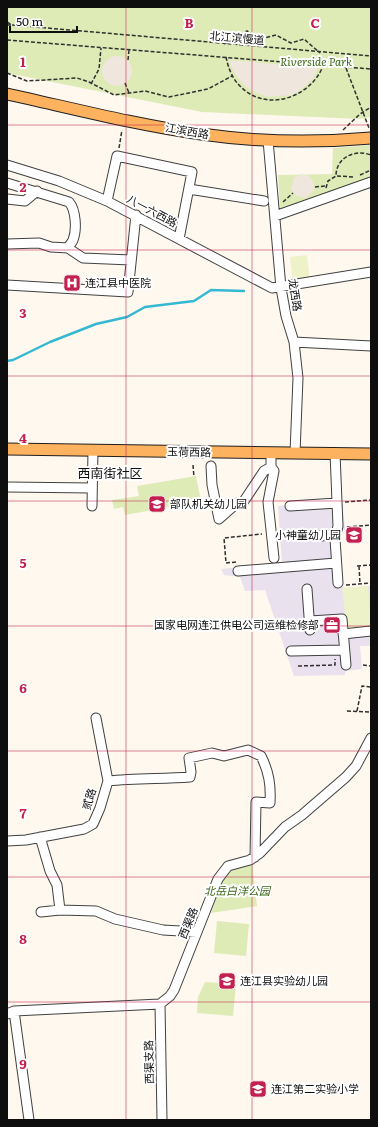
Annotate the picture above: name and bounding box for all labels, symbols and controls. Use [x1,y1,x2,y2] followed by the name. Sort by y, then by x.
[10,8,77,34] scale bar
[16,12,43,30] text: 50 m
[185,13,194,32] text: B
[310,13,320,32] text: C
[209,27,265,47] street label: 北江滨慢道
[20,52,26,71] text: 1
[280,53,352,69] park label: Riverside Park
[164,118,210,142] street label: 江滨西路
[20,177,27,196] text: 2
[124,190,181,230] street label: 八一六西路
[62,273,82,293] hospital icon: 连江县中医院
[85,274,151,290] place label: 连江县中医院
[286,277,306,312] street label: 龙西路
[19,303,27,322] text: 3
[19,428,27,447] text: 4
[167,443,211,459] street label: 玉荷西路
[77,463,143,482] district label: 西南街社区
[147,494,167,514] school or university icon: 部队机关幼儿园
[170,495,247,511] place label: 部队机关幼儿园
[344,525,364,545] school or university icon: 小神童幼儿园
[275,526,341,542] place label: 小神童幼儿园
[19,553,27,572] text: 5
[322,615,342,635] office icon: 国家电网连江供电公司运维检修部
[154,616,319,632] place label: 国家电网连江供电公司运维检修部
[19,678,27,697] text: 6
[77,786,99,812] street label: 贰路
[19,803,27,822] text: 7
[204,882,272,898] park label: 北岳白洋公园
[173,904,201,941] street label: 西渠路
[19,929,27,948] text: 8
[217,971,237,991] school or university icon: 连江县实验幼儿园
[240,972,328,988] place label: 连江县实验幼儿园
[140,1040,156,1084] street label: 西渠支路
[19,1054,27,1073] text: 9
[248,1079,268,1099] school or university icon: 连江第二实验小学
[271,1080,359,1096] place label: 连江第二实验小学

